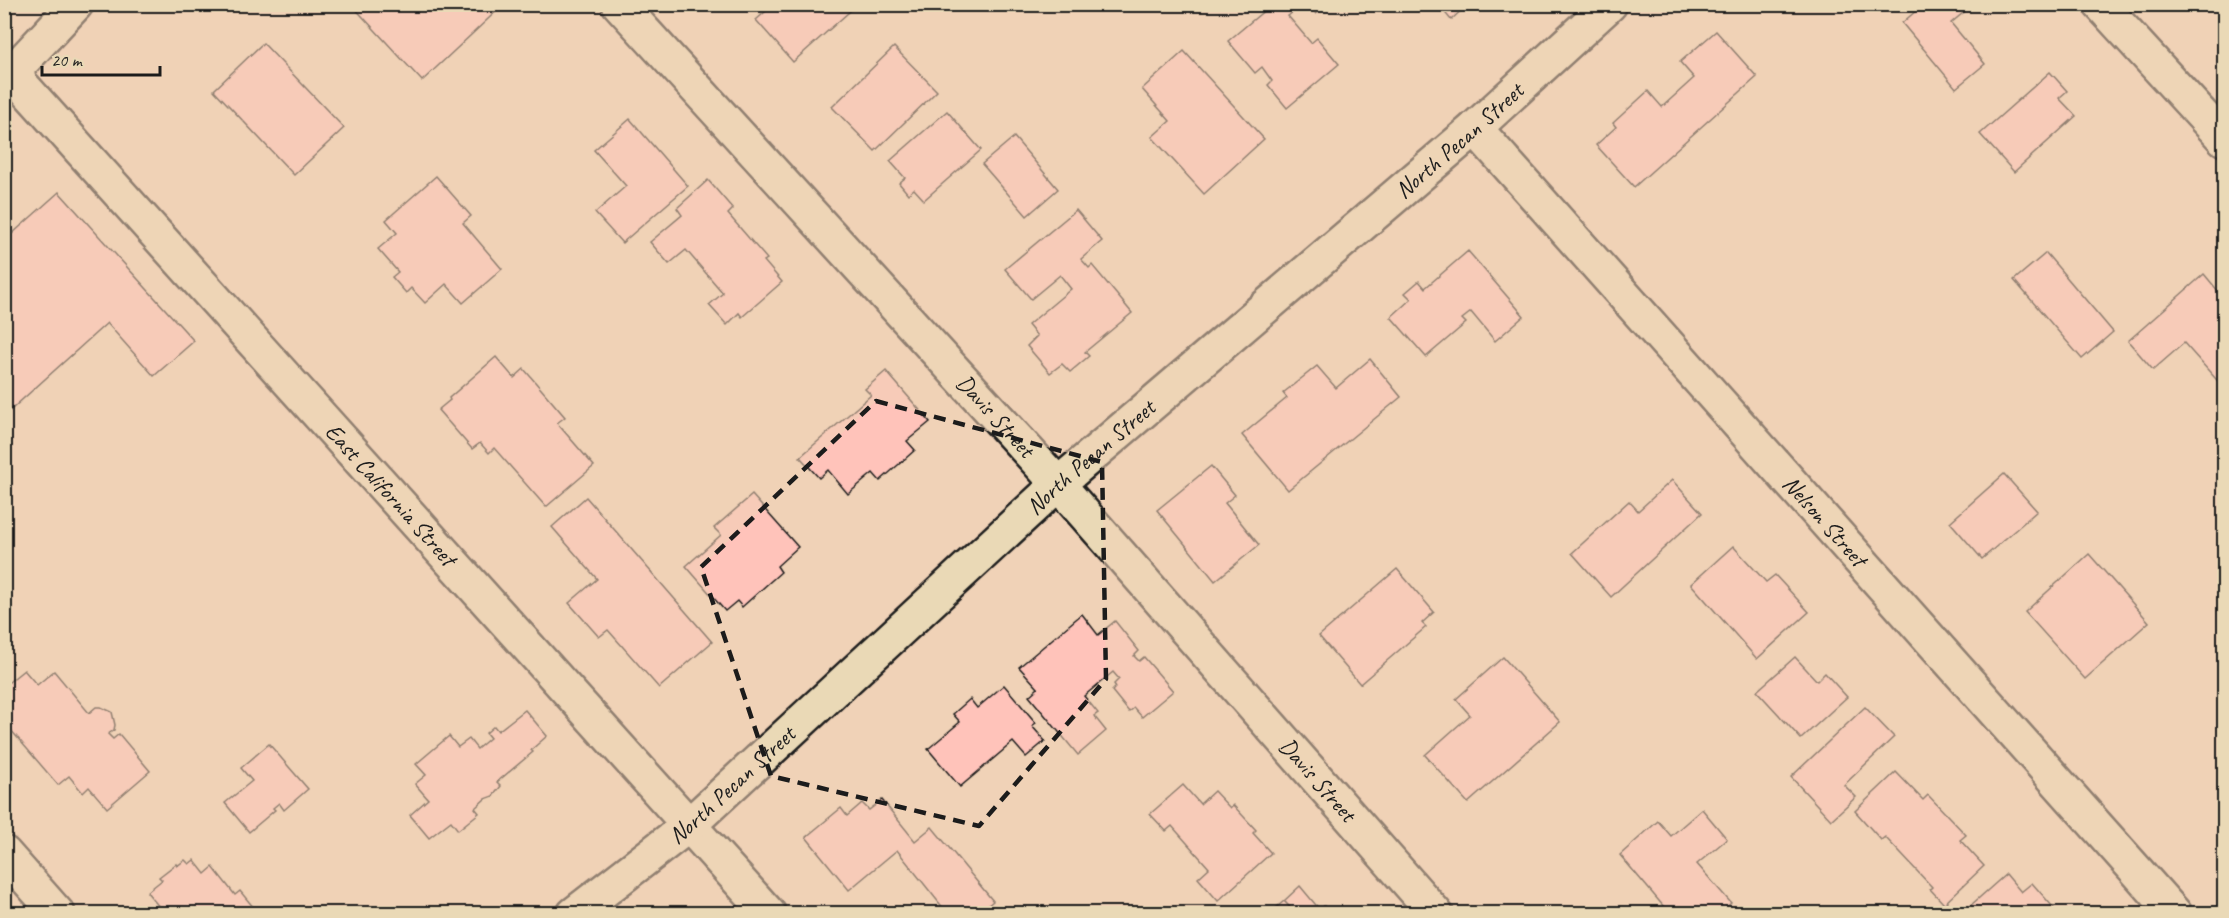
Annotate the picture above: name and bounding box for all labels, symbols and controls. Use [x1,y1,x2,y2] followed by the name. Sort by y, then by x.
[42,39,160,77] scale bar
[51,49,84,71] text: 20 m
[1389,75,1531,205] street label: North Pecan Street
[950,368,1043,465] street label: Davis Street
[1020,392,1163,521] street label: North Pecan Street
[319,417,465,574] street label: East California Street
[1776,469,1875,575] street label: Nelson Street
[662,718,803,850] street label: North Pecan Street
[1273,731,1364,829] street label: Davis Street

